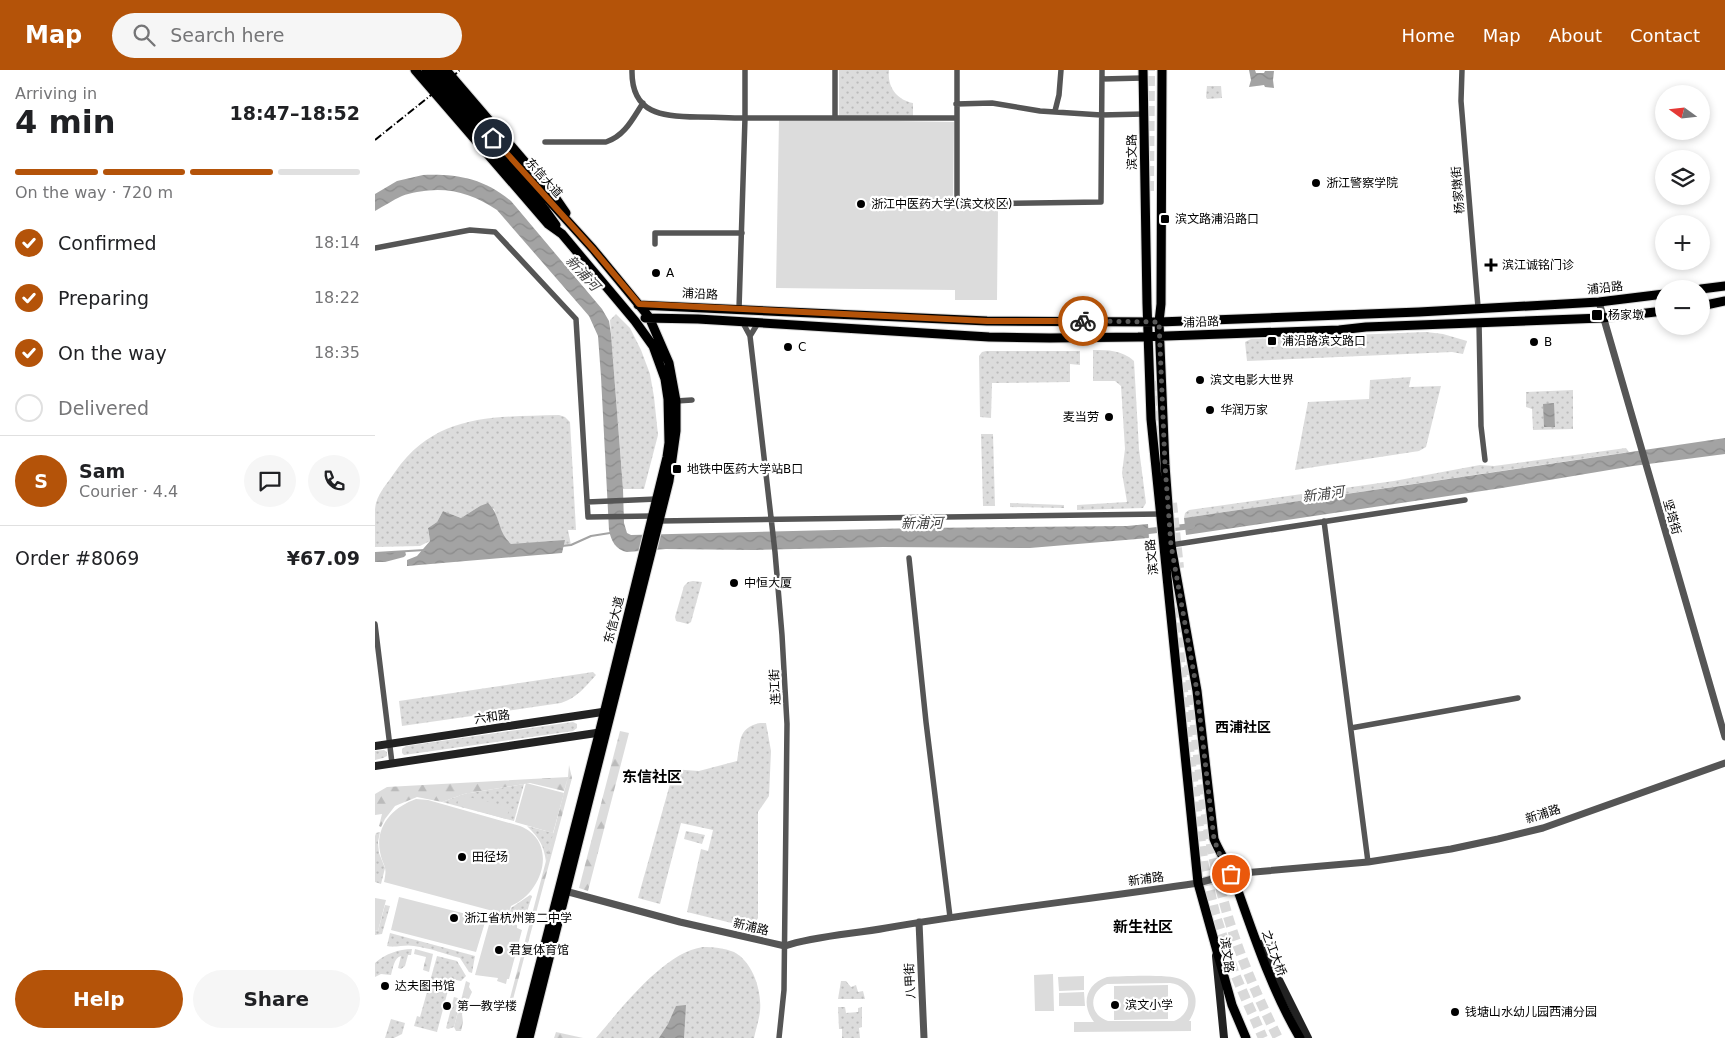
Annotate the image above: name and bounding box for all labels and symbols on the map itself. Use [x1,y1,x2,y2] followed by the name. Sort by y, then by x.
[1655,85,1710,140] north arrow
[472,117,514,159] pin
[1125,134,1139,170] street label: 滨文路
[523,155,565,201] street label: 东信大道
[1449,165,1467,215] street label: 杨家墩街
[1326,176,1398,190] place label: 浙江警察学院
[1310,177,1322,189] marker: 浙江警察学院
[871,197,1012,211] place label: 浙江中医药大学(滨文校区)
[855,198,867,210] marker: 浙江中医药大学(滨文校区)
[1175,212,1259,226] place label: 滨文路浦沿路口
[1159,213,1171,225] marker: 滨文路浦沿路口
[563,252,605,296] water label: 新浦河
[1484,258,1498,272] marker: 滨江诚铭门诊
[1502,258,1574,272] place label: 滨江诚铭门诊
[666,266,675,280] place label: A
[650,267,662,279] marker: A
[1586,279,1624,297] street label: 浦沿路
[682,286,718,302] street label: 浦沿路
[1058,296,1108,346] courier
[1590,308,1604,322] marker: 杨家墩
[1608,308,1644,322] place label: 杨家墩
[1183,314,1219,330] street label: 浦沿路
[1282,334,1366,348] place label: 浦沿路滨文路口
[1266,335,1278,347] marker: 浦沿路滨文路口
[1544,335,1552,349] place label: B
[1528,336,1540,348] marker: B
[798,340,806,354] place label: C
[782,341,794,353] marker: C
[1210,373,1294,387] place label: 滨文电影大世界
[1194,374,1206,386] marker: 滨文电影大世界
[1220,403,1268,417] place label: 华润万家
[1204,404,1216,416] marker: 华润万家
[1063,410,1099,424] place label: 麦当劳
[1103,411,1115,423] marker: 麦当劳
[687,462,803,476] place label: 地铁中医药大学站B口
[671,463,683,475] marker: 地铁中医药大学站B口
[1301,483,1348,505] water label: 新浦河
[1660,498,1684,536] street label: 坚塔街
[901,515,946,531] water label: 新浦河
[1143,538,1161,576] street label: 滨文路
[744,576,792,590] place label: 中恒大厦
[728,577,740,589] marker: 中恒大厦
[601,595,627,645] street label: 东信大道
[767,669,783,705] street label: 连江街
[473,708,511,726] street label: 六和路
[1215,719,1271,735] district label: 西浦社区
[622,768,682,786] district label: 东信社区
[1524,802,1562,826] street label: 新浦路
[472,850,508,864] place label: 田径场
[456,851,468,863] marker: 田径场
[1210,853,1252,895] pin
[1127,870,1165,888] street label: 新浦路
[464,911,572,925] place label: 浙江省杭州第二中学
[448,912,460,924] marker: 浙江省杭州第二中学
[732,916,770,938] street label: 新浦路
[1113,918,1173,936] district label: 新生社区
[1259,928,1289,978] street label: 之江大桥
[1218,936,1236,974] street label: 滨文路
[509,943,569,957] place label: 君复体育馆
[493,944,505,956] marker: 君复体育馆
[902,963,918,999] street label: 八甲街
[395,979,455,993] place label: 达夫图书馆
[379,980,391,992] marker: 达夫图书馆
[1125,998,1173,1012] place label: 滨文小学
[457,999,517,1013] place label: 第一教学楼
[1109,999,1121,1011] marker: 滨文小学
[441,1000,453,1012] marker: 第一教学楼
[1465,1005,1597,1019] place label: 钱塘山水幼儿园西浦分园
[1449,1006,1461,1018] marker: 钱塘山水幼儿园西浦分园

